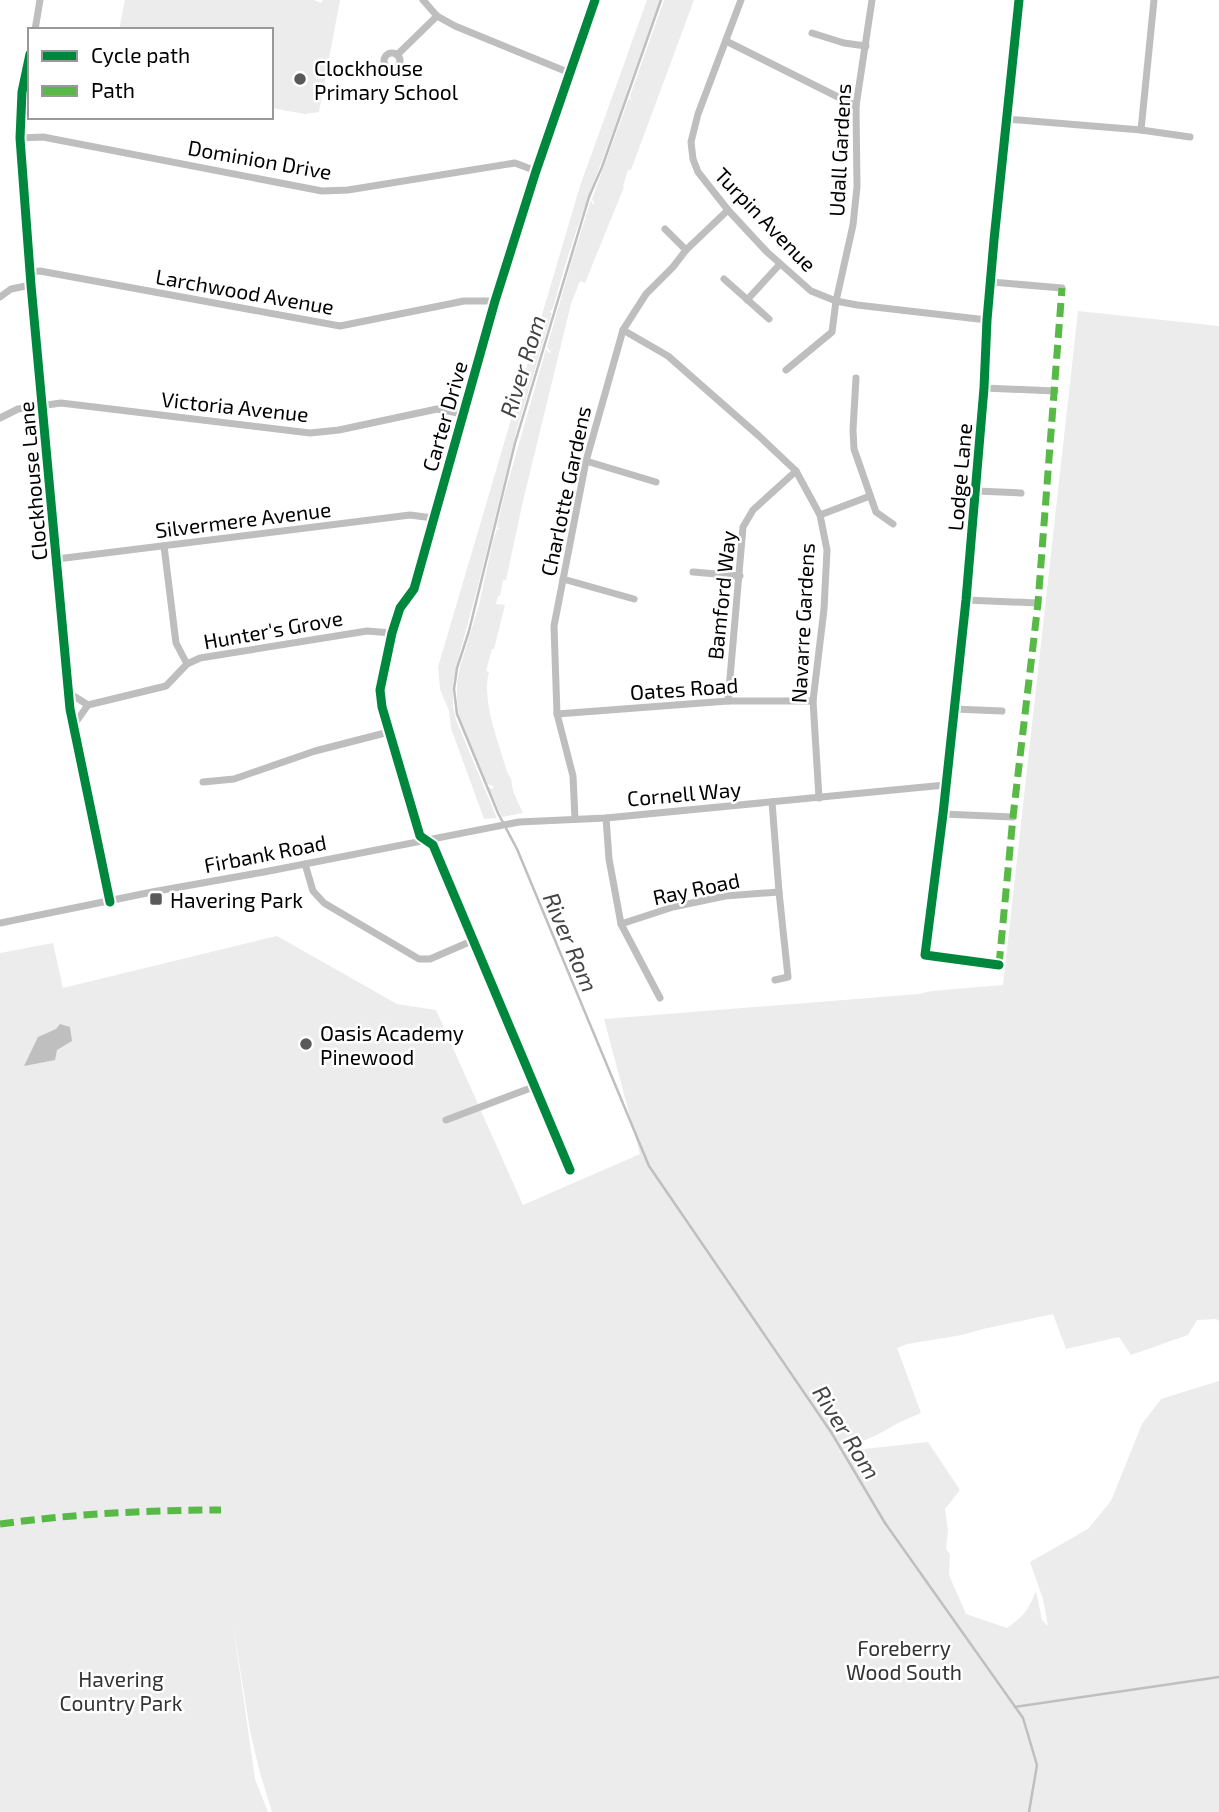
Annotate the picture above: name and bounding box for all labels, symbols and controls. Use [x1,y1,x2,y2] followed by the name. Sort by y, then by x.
[28,28,273,119] legend
[91,42,190,67] text: Cycle path
[314,55,459,104] place label: Clockhouse Primary School
[292,71,308,87] marker: Clockhouse Primary School
[91,77,135,102] text: Path
[823,83,855,217] street label: Udall Gardens
[186,134,334,184] street label: Dominion Drive
[710,162,822,276] street label: Turpin Avenue
[154,263,336,319] street label: Larchwood Avenue
[493,312,551,420] water label: River Rom
[416,358,472,474] street label: Carter Drive
[160,386,310,426] street label: Victoria Avenue
[13,400,51,562] street label: Clockhouse Lane
[535,404,595,578] street label: Charlotte Gardens
[942,422,976,532] street label: Lodge Lane
[154,496,332,542] street label: Silvermere Avenue
[702,529,740,661] street label: Bamford Way
[785,542,819,704] street label: Navarre Gardens
[201,604,345,654] street label: Hunter's Grove
[629,672,739,704] street label: Oates Road
[626,776,742,810] street label: Cornell Way
[202,829,328,877] street label: Firbank Road
[650,867,742,909] street label: Ray Road
[170,887,303,912] place label: Havering Park
[538,888,604,996] water label: River Rom
[148,891,164,907] marker: Havering Park
[320,1020,464,1069] place label: Oasis Academy Pinewood
[298,1036,314,1052] marker: Oasis Academy Pinewood
[807,1380,887,1484] water label: River Rom
[846,1635,962,1684] park label: Foreberry Wood South
[60,1666,183,1715] park label: Havering Country Park

